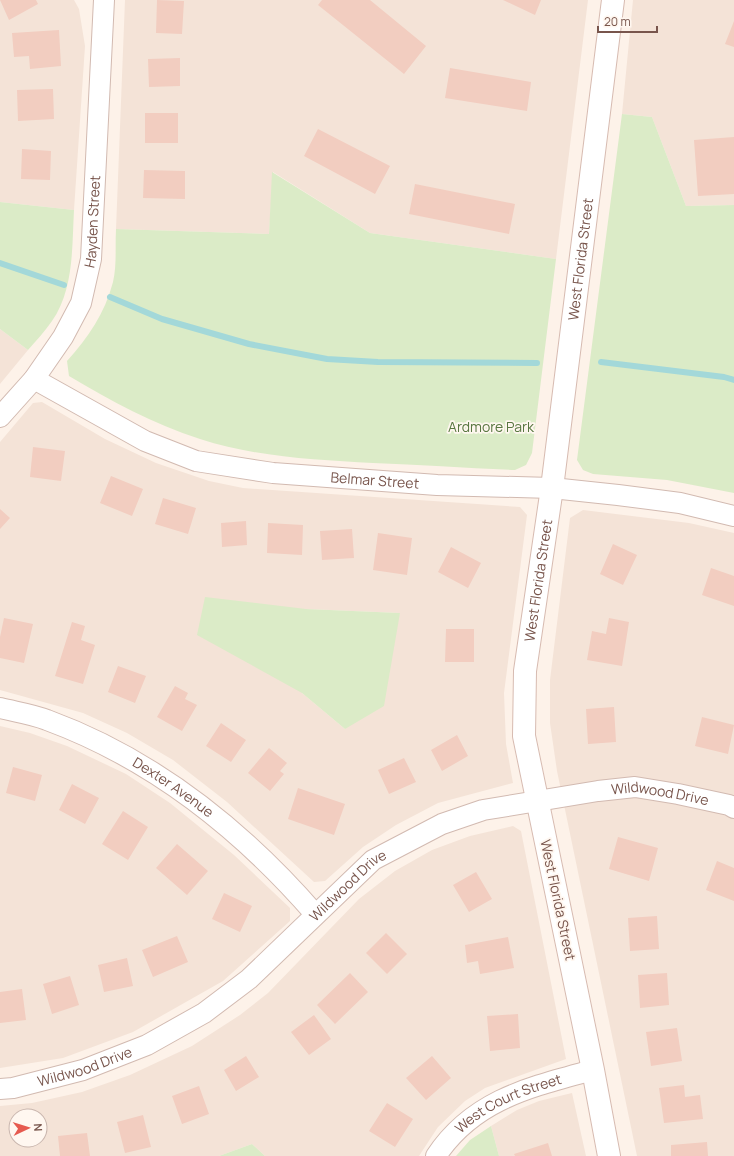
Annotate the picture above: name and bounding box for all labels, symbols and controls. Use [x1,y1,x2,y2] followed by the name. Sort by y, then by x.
[598,8,657,34] scale bar
[604,13,631,30] text: 20 m
[79,175,104,270] street label: Hayden Street
[563,197,597,322] street label: West Florida Street
[448,417,535,436] park label: Ardmore Park
[330,467,420,493] street label: Belmar Street
[519,518,556,643] street label: West Florida Street
[130,752,218,821] street label: Dexter Avenue
[610,777,711,809] street label: Wildwood Drive
[536,838,581,962] street label: West Florida Street
[305,845,389,925] street label: Wildwood Drive
[35,1042,135,1090] street label: Wildwood Drive
[450,1069,564,1137] street label: West Court Street
[8,1108,48,1148] north arrow
[31,1123,46,1132] text: N

